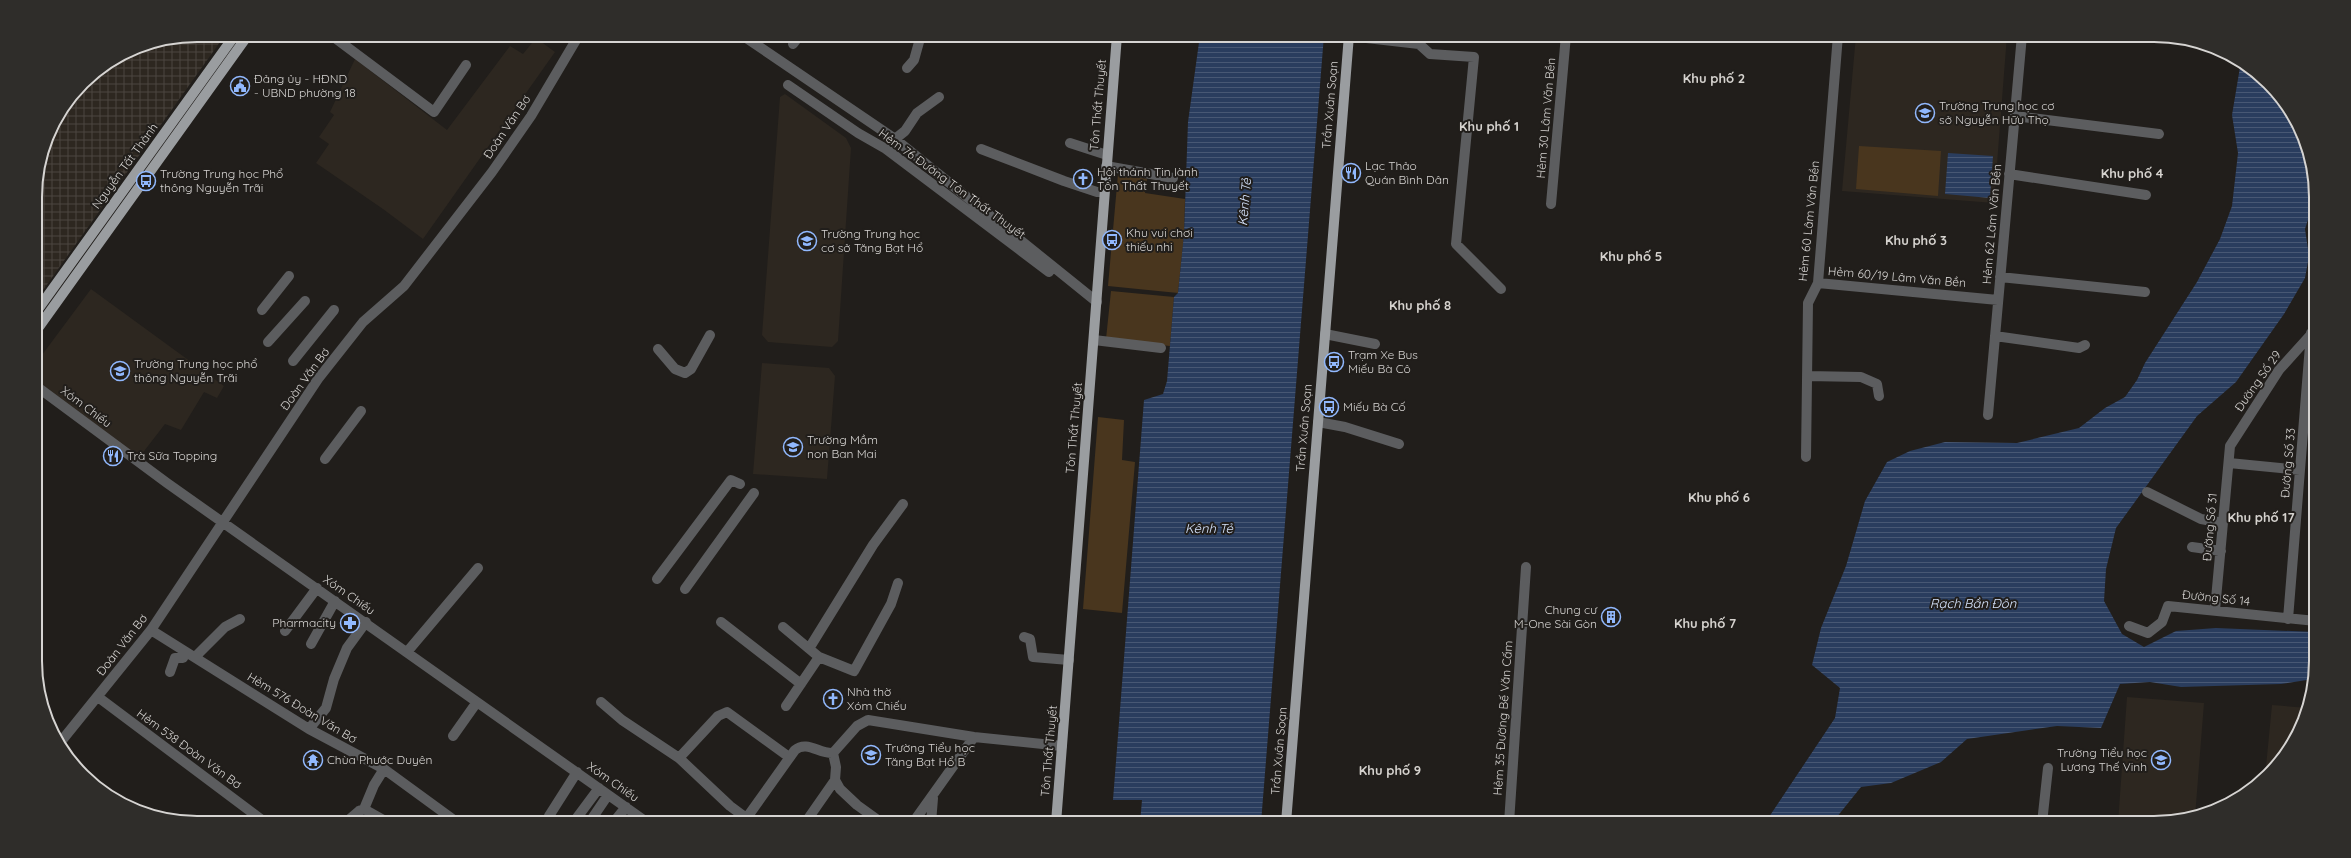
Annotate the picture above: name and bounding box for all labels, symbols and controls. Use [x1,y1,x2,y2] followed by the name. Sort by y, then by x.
[1533,57,1558,179] street label: Hẻm 30 Lâm Văn Bền
[1086,59,1109,151] street label: Tôn Thất Thuyết
[1318,60,1341,150] street label: Trần Xuân Soạn
[1683,70,1745,86] district label: Khu phố 2
[254,71,356,100] place label: Đảng ủy - HĐND - UBND phường 18
[229,75,251,97] public building icon: Đảng ủy - HĐND - UBND phường 18
[480,92,533,161] street label: Đoàn Văn Bơ
[1939,98,2055,127] place label: Trường Trung học cơ sở Nguyễn Hữu Thọ
[1914,102,1936,124] school or university icon: Trường Trung học cơ sở Nguyễn Hữu Thọ
[1459,118,1519,134] district label: Khu phố 1
[88,120,161,212] street label: Nguyễn Tất Thành
[876,125,1028,242] street label: Hẻm 76 Đường Tôn Thất Thuyết
[1365,158,1449,187] place label: Lạc Thảo Quán Bình Dân
[1795,160,1822,282] street label: Hẻm 60 Lâm Văn Bền
[1340,162,1362,184] restaurant icon: Lạc Thảo Quán Bình Dân
[1979,163,2004,285] street label: Hẻm 62 Lâm Văn Bền
[1097,164,1198,193] place label: Hội thánh Tin lành Tôn Thất Thuyết
[2101,165,2164,181] district label: Khu phố 4
[160,166,283,195] place label: Trường Trung học Phổ thông Nguyễn Trãi
[1072,168,1094,190] church icon: Hội thánh Tin lành Tôn Thất Thuyết
[135,170,157,192] bus stop icon: Trường Trung học Phổ thông Nguyễn Trãi
[1234,177,1254,227] water label: Kênh Tẻ
[1126,225,1193,254] place label: Khu vui chơi thiếu nhi
[821,226,923,255] place label: Trường Trung học cơ sở Tăng Bạt Hổ
[1101,229,1123,251] bus stop icon: Khu vui chơi thiếu nhi
[796,230,818,252] school or university icon: Trường Trung học cơ sở Tăng Bạt Hổ
[1885,232,1947,248] district label: Khu phố 3
[1600,248,1662,264] district label: Khu phố 5
[1827,263,1967,290] street label: Hẻm 60/19 Lâm Văn Bền
[1389,297,1451,313] district label: Khu phố 8
[277,344,332,413] street label: Đoàn Văn Bơ
[1348,347,1418,376] place label: Trạm Xe Bus Miếu Bà Cô
[2231,347,2284,414] street label: Đường Số 29
[1323,351,1345,373] bus stop icon: Trạm Xe Bus Miếu Bà Cô
[134,356,258,385] place label: Trường Trung học phổ thông Nguyễn Trãi
[109,360,131,382] school or university icon: Trường Trung học phổ thông Nguyễn Trãi
[1062,382,1085,474] street label: Tôn Thất Thuyết
[58,383,115,431] street label: Xóm Chiếu
[1292,383,1315,473] street label: Trần Xuân Soạn
[1318,396,1340,418] bus stop icon: Miếu Bà Cố
[1343,399,1406,414] place label: Miếu Bà Cố
[2277,427,2298,499] street label: Đường Số 33
[807,432,878,461] place label: Trường Mầm non Ban Mai
[782,436,804,458] school or university icon: Trường Mầm non Ban Mai
[102,445,124,467] restaurant icon: Trà Sữa Topping
[127,448,217,463] place label: Trà Sữa Topping
[1688,489,1750,505] district label: Khu phố 6
[2199,492,2220,562] street label: Đường Số 31
[2227,509,2295,525] district label: Khu phố 17
[1185,520,1234,536] water label: Kênh Tẻ
[321,571,378,618] street label: Xóm Chiếu
[2181,586,2251,609] street label: Đường Số 14
[1930,595,2017,611] water label: Rạch Bần Đôn
[1514,602,1598,631] place label: Chung cư M-One Sài Gòn
[1600,606,1622,628] building icon: Chung cư M-One Sài Gòn
[93,611,150,678] street label: Đoàn Văn Bơ
[339,612,361,634] pharmacy icon: Pharmacity
[272,615,336,630] place label: Pharmacity
[1674,615,1736,631] district label: Khu phố 7
[1490,640,1515,796] street label: Hẻm 35 Đường Bế Văn Cấm
[245,669,360,746] street label: Hẻm 576 Đoàn Văn Bơ
[847,684,907,713] place label: Nhà thờ Xóm Chiếu
[822,688,844,710] church icon: Nhà thờ Xóm Chiếu
[1037,705,1060,797] street label: Tôn Thất Thuyết
[134,706,245,792] street label: Hẻm 538 Đoàn Văn Bơ
[1267,706,1290,796] street label: Trần Xuân Soạn
[885,740,975,769] place label: Trường Tiểu học Tăng Bạt Hổ B
[860,744,882,766] school or university icon: Trường Tiểu học Tăng Bạt Hổ B
[2057,745,2147,774] place label: Trường Tiểu học Lương Thế Vinh
[302,749,324,771] temple icon: Chùa Phước Duyên
[2150,749,2172,771] school or university icon: Trường Tiểu học Lương Thế Vinh
[327,752,433,767] place label: Chùa Phước Duyên
[585,758,642,805] street label: Xóm Chiếu
[1359,762,1421,778] district label: Khu phố 9

